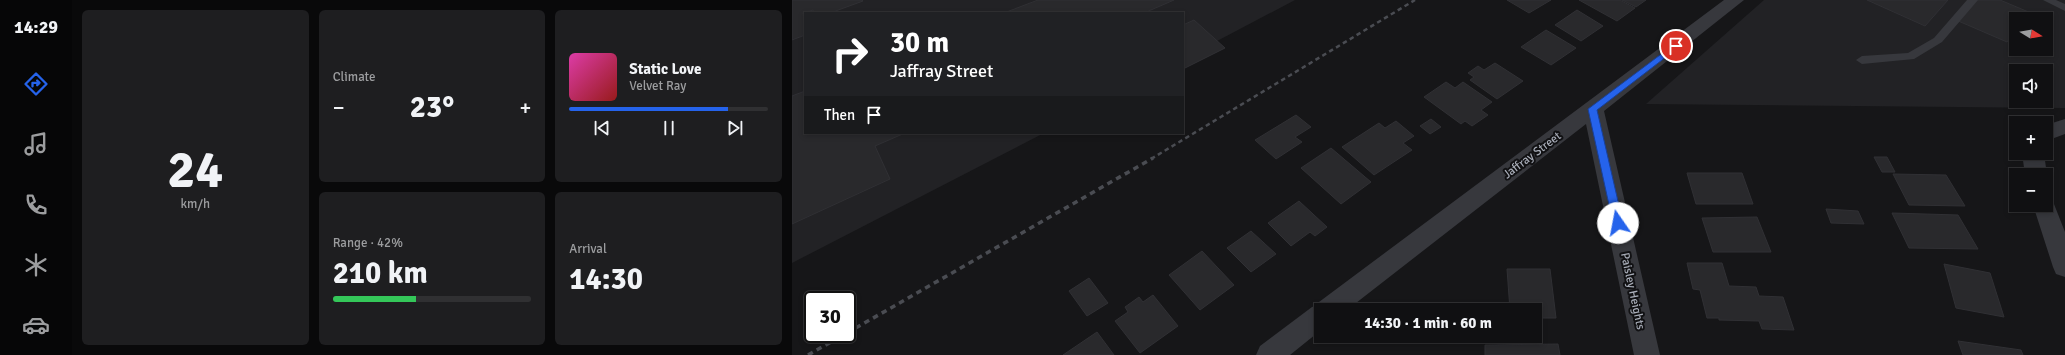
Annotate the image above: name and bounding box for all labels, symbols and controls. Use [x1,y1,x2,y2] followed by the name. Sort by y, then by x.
[2009,12,2053,56] north arrow
[2009,12,2053,212] map controls
[14,16,58,38] text: 14:29
[890,26,949,60] text: 30 m
[824,28,876,80] icon: right
[1659,29,1693,63] pin
[1665,35,1687,57] icon: arrive
[629,60,701,78] text: Static Love
[890,60,993,82] text: Jaffray Street
[2009,64,2053,108] button: sound
[333,69,376,85] text: Climate
[22,70,50,98] icon: directions
[629,78,686,94] text: Velvet Ray
[410,89,454,126] text: 23°
[333,94,345,121] text: −
[519,94,531,121] text: +
[863,104,885,126] icon: arrive
[824,106,855,124] text: Then
[2009,116,2053,160] button: +
[591,117,613,139] icon: previous
[658,117,680,139] icon: pause
[724,117,746,139] icon: next
[1500,129,1564,182] street label: Jaffray Street
[22,130,50,158] icon: music
[167,138,223,202] text: 24
[2009,168,2053,212] button: −
[22,191,50,219] icon: phone
[181,196,210,212] text: km/h
[1597,202,1639,244] position arrow
[333,235,403,251] text: Range · 42%
[569,241,607,257] text: Arrival
[22,251,50,279] icon: climate
[1617,251,1648,331] street label: Paisley Heights
[333,255,428,292] text: 210 km
[569,261,643,298] text: 14:30
[804,291,856,343] speed limit sign: 30
[22,311,50,339] icon: car
[1364,314,1492,332] text: 14:30 · 1 min · 60 m

